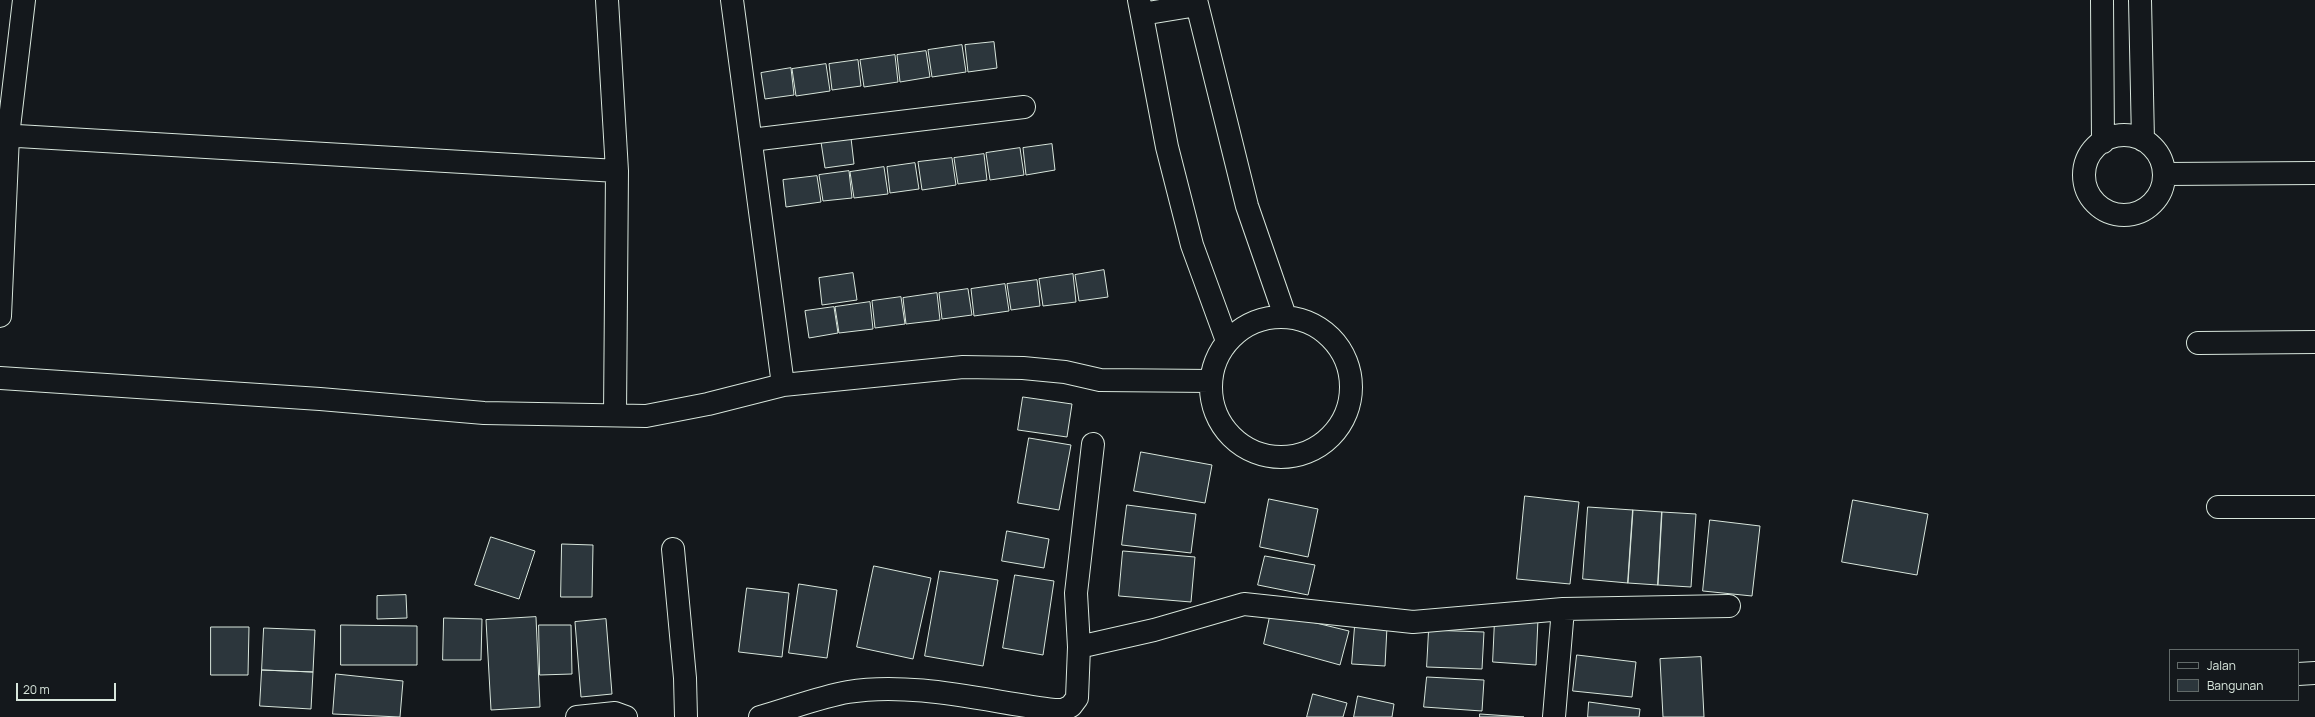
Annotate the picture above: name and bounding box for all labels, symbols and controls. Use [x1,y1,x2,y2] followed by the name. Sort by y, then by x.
[2169,649,2299,701] legend
[2207,657,2236,674] text: Jalan
[18,675,118,701] scale bar
[2207,677,2263,694] text: Bangunan
[23,681,50,698] text: 20 m

